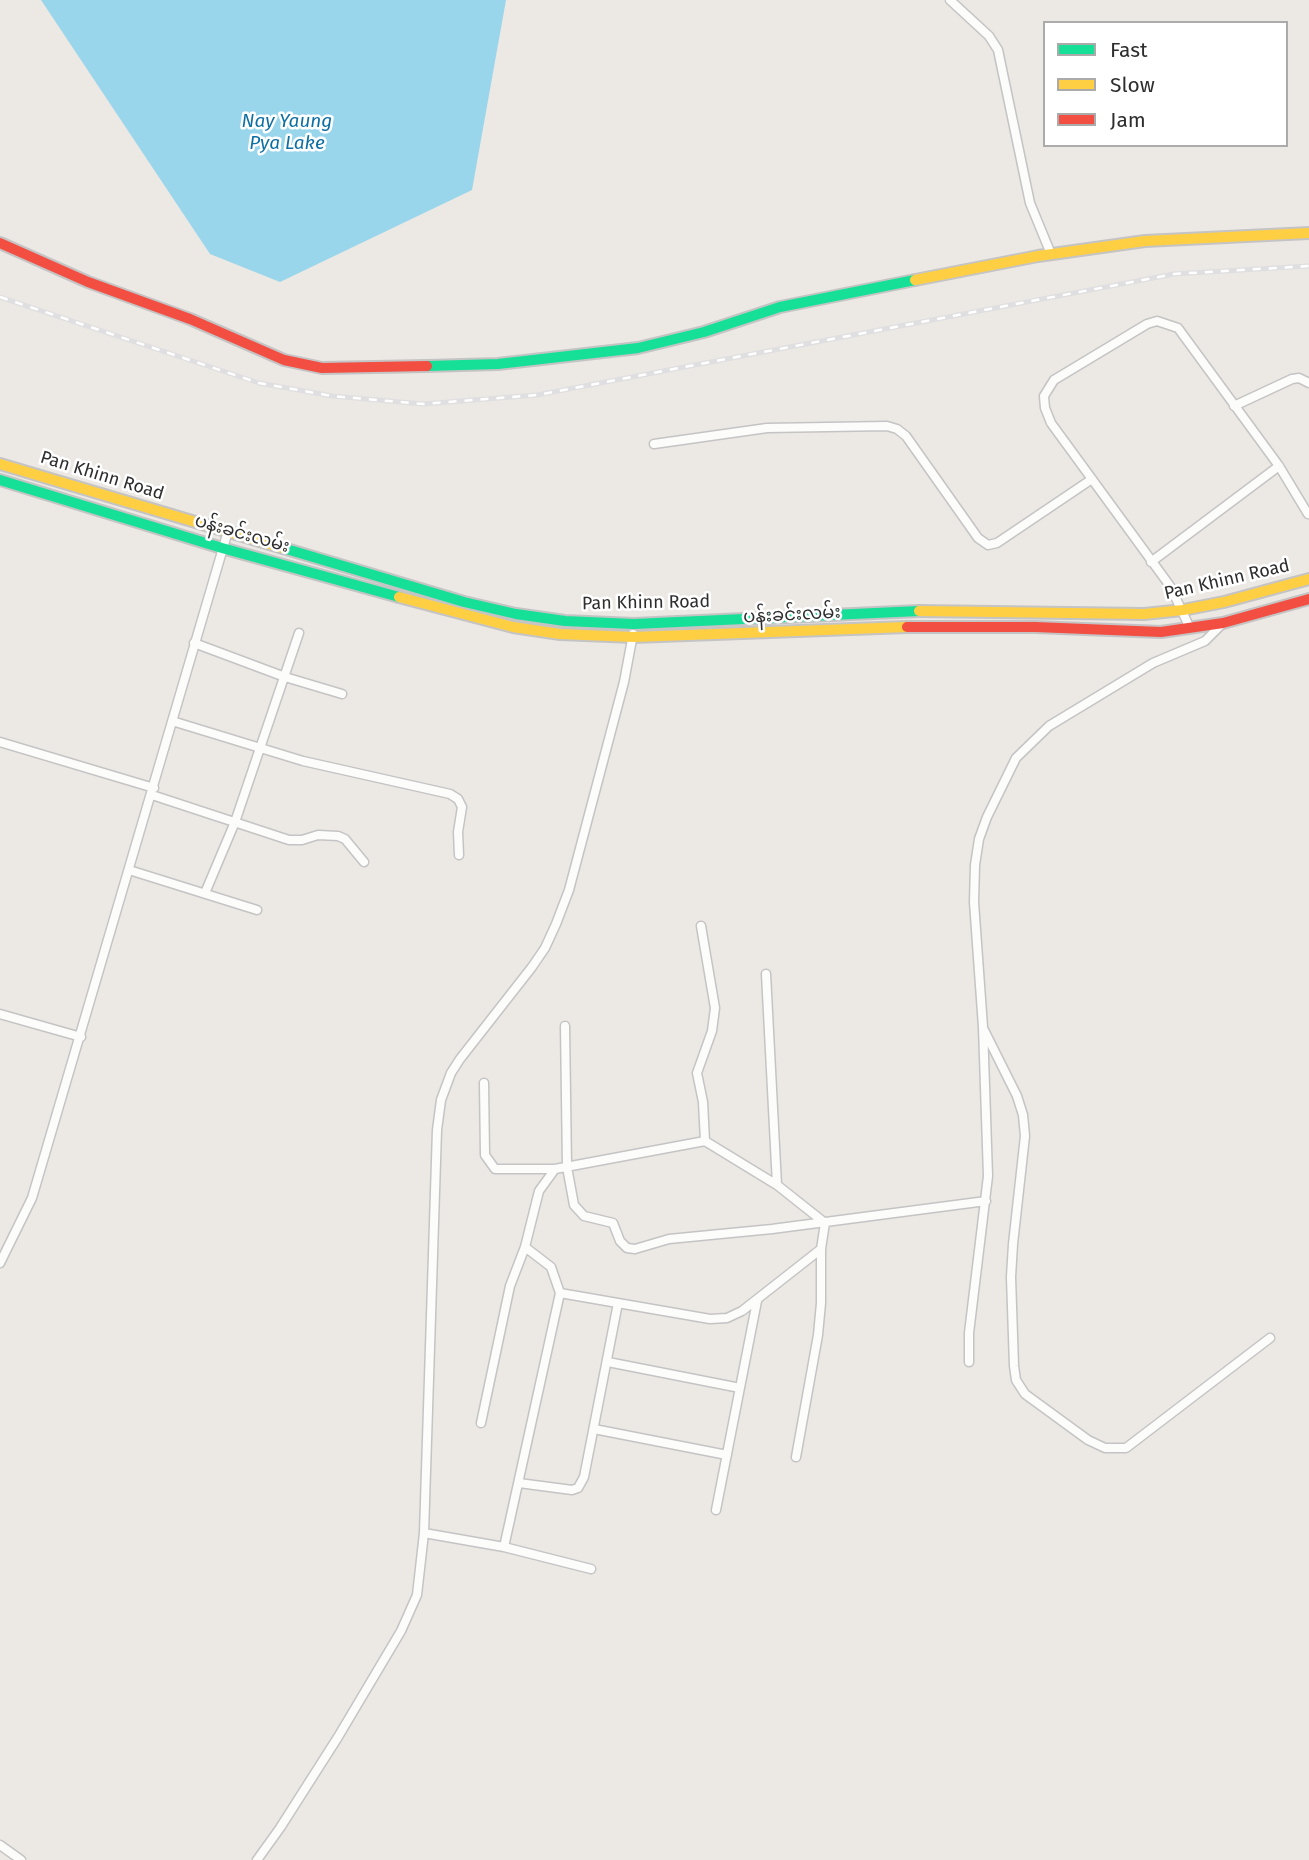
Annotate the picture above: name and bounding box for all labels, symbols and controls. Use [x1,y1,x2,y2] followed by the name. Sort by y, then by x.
[1043,21,1288,147] legend
[1110,37,1148,63] text: Fast
[1110,72,1155,98] text: Slow
[1110,107,1146,133] text: Jam
[242,111,332,155] water label: Nay Yaung Pya Lake
[38,447,166,505] street label: Pan Khinn Road
[192,510,292,558] street label: ပန်းခင်းလမ်း
[1162,555,1292,605] street label: Pan Khinn Road
[582,591,710,615] street label: Pan Khinn Road
[743,602,841,628] street label: ပန်းခင်းလမ်း

